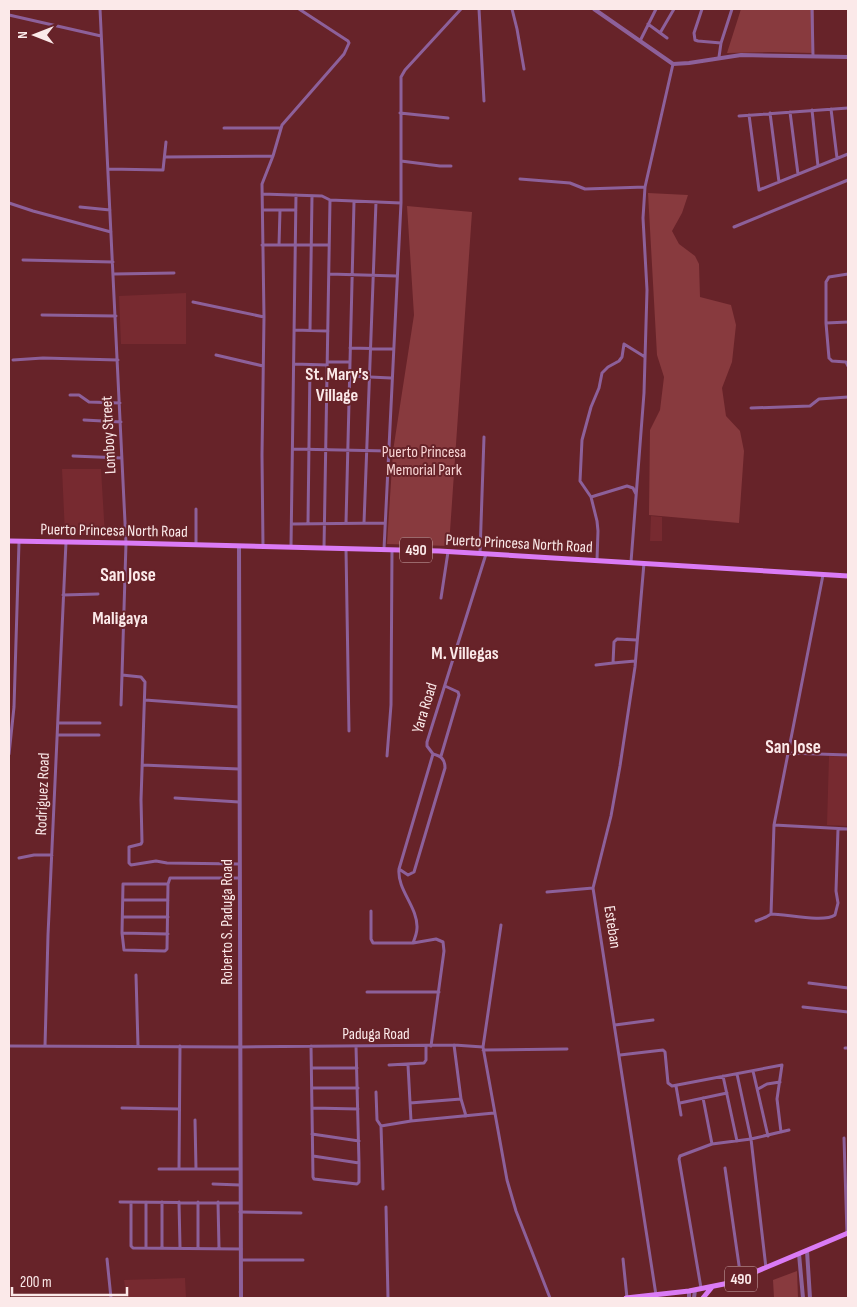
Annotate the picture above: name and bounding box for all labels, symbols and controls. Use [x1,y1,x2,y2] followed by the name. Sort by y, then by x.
[10,10,60,60] north arrow
[14,31,31,39] text: N
[305,364,369,406] district label: St. Mary's Village
[97,395,121,475] street label: Lomboy Street
[382,443,466,480] park label: Puerto Princesa Memorial Park
[40,520,188,542] street label: Puerto Princesa North Road
[445,531,593,557] street label: Puerto Princesa North Road
[400,538,432,562] road number: 490
[100,564,156,587] district label: San Jose
[92,608,148,629] district label: Maligaya
[431,643,499,664] district label: M. Villegas
[408,680,442,736] street label: Yara Road
[765,736,821,759] district label: San Jose
[32,752,54,836] street label: Rodriguez Road
[218,859,237,985] street label: Roberto S. Paduga Road
[599,904,625,950] street label: Esteban
[342,1025,410,1044] street label: Paduga Road
[12,1264,128,1296] scale bar
[725,1266,757,1292] road number: 490
[20,1273,52,1292] text: 200 m

